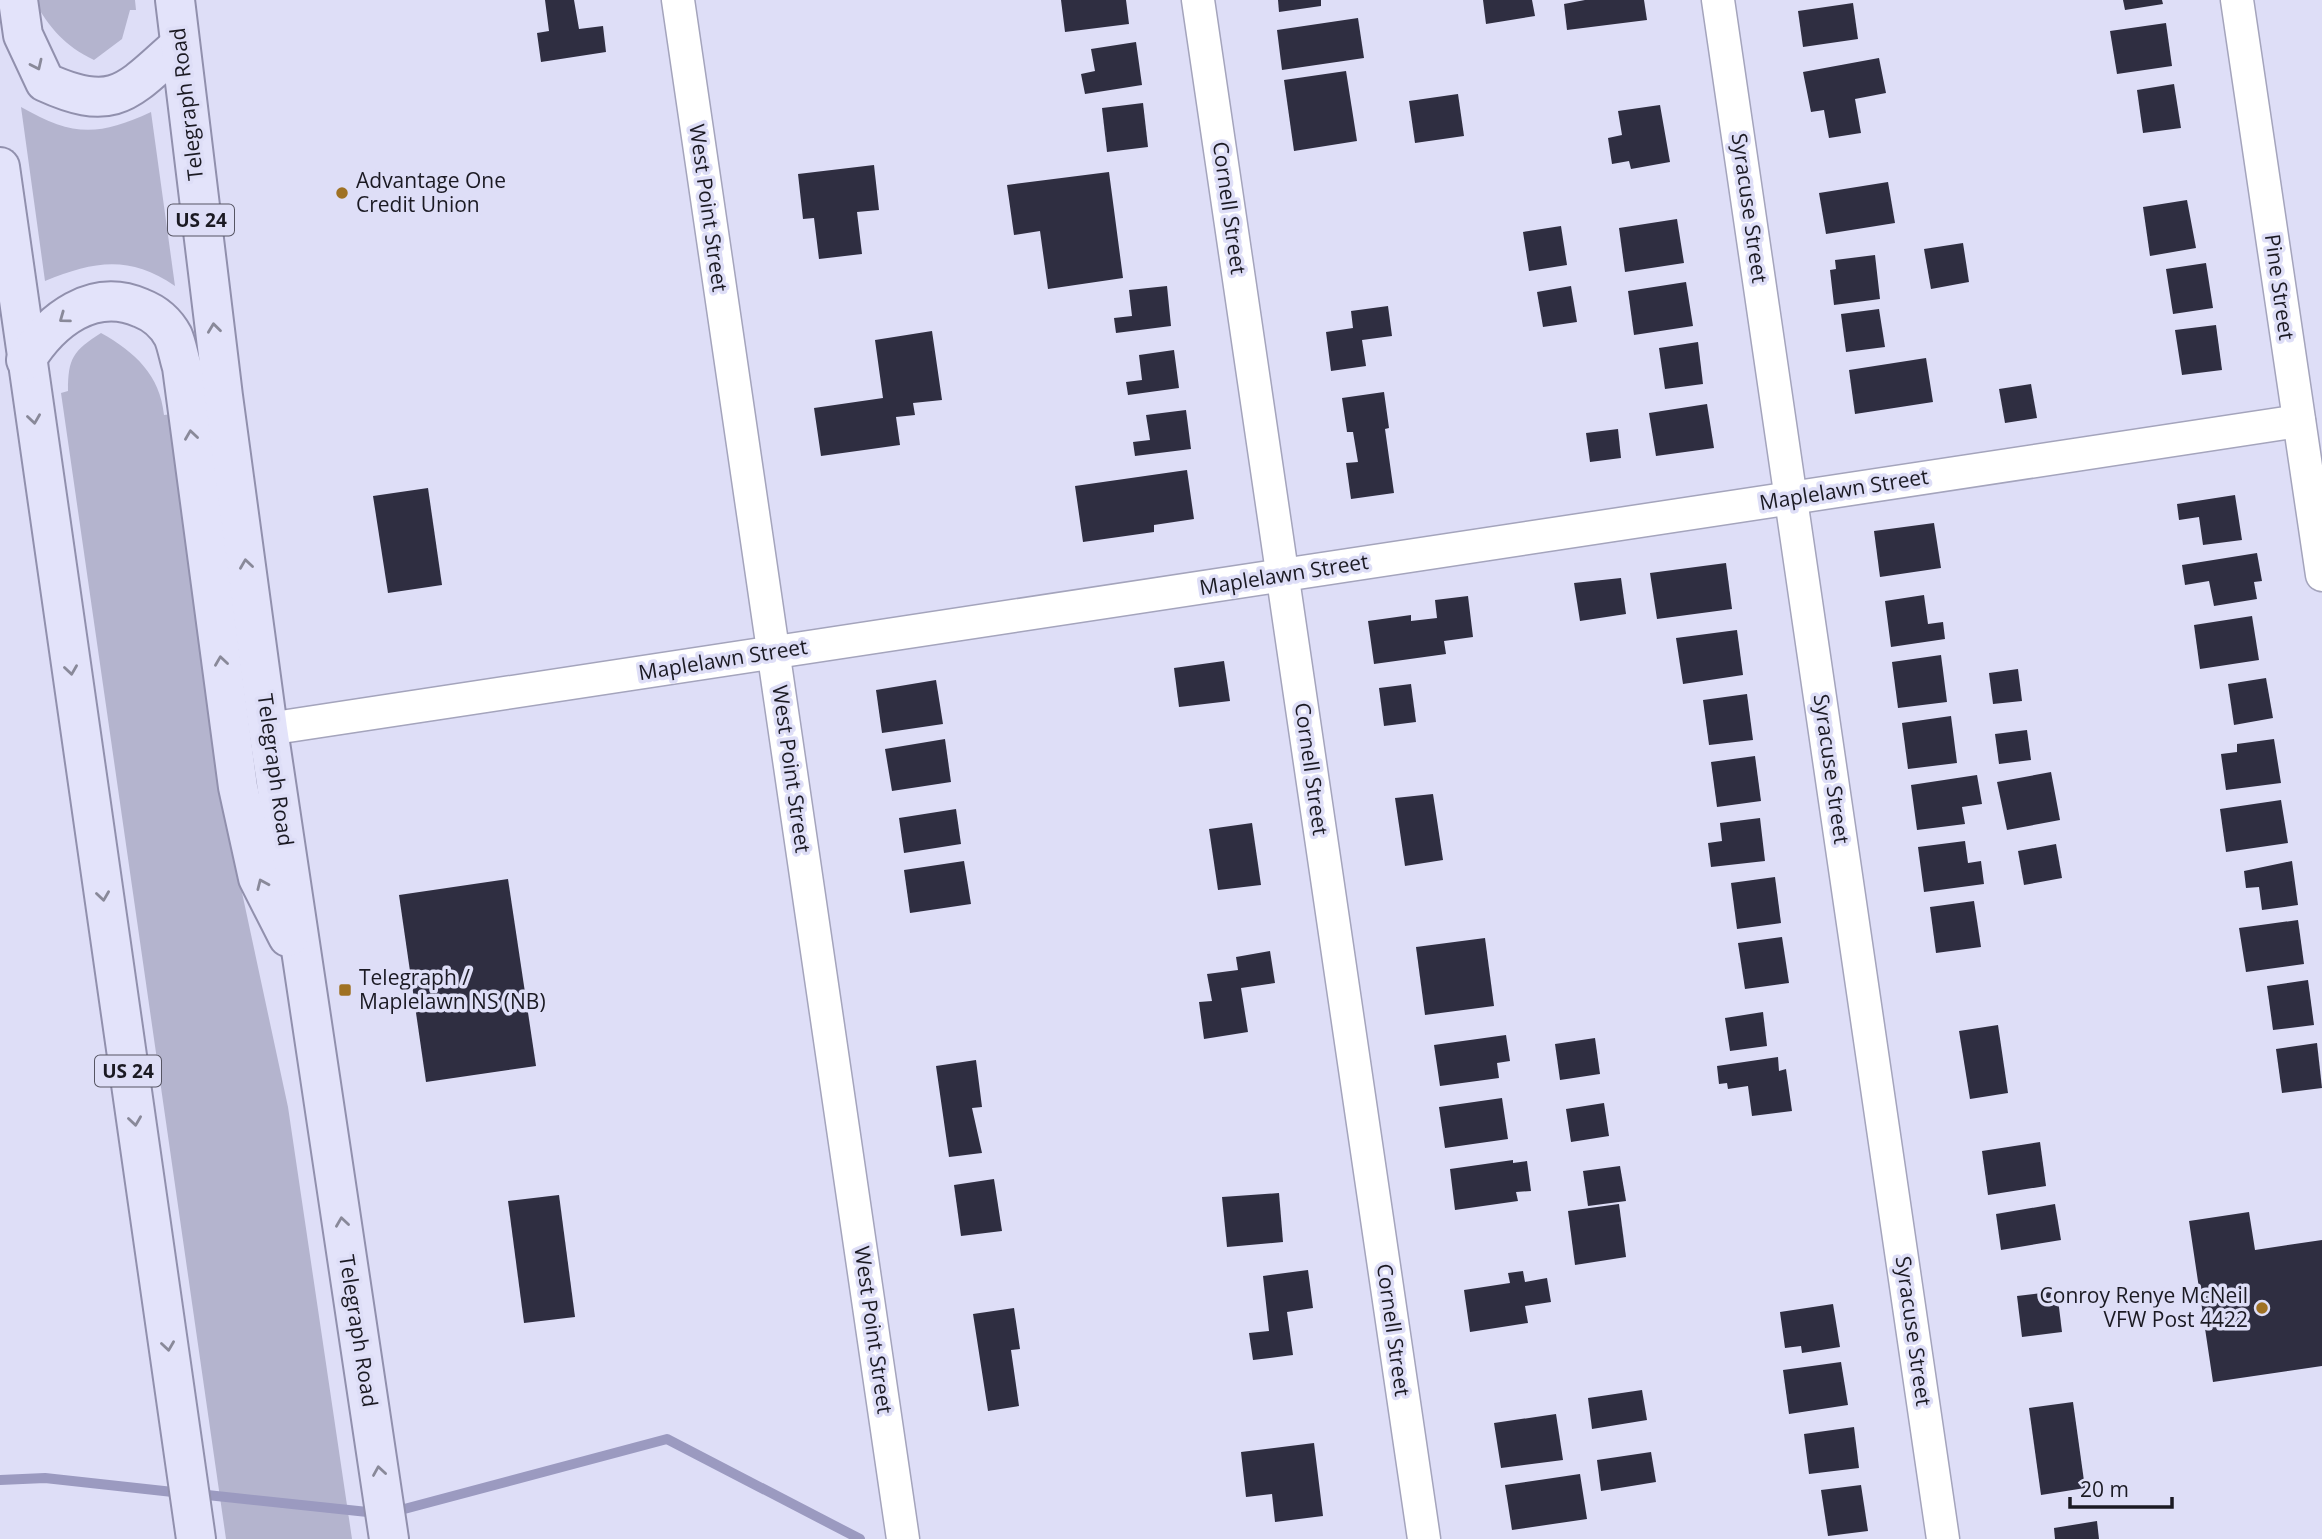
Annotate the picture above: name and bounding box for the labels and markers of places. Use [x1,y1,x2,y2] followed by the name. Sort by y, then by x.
[356,166,506,218] place label: Advantage One Credit Union
[334,185,350,201] marker: Advantage One Credit Union
[359,963,546,1015] place label: Telegraph / Maplelawn NS (NB)
[337,982,353,998] marker: Telegraph / Maplelawn NS (NB)
[2040,1281,2248,1333] place label: Conroy Renye McNeil VFW Post 4422
[2254,1300,2270,1316] marker: Conroy Renye McNeil VFW Post 4422

